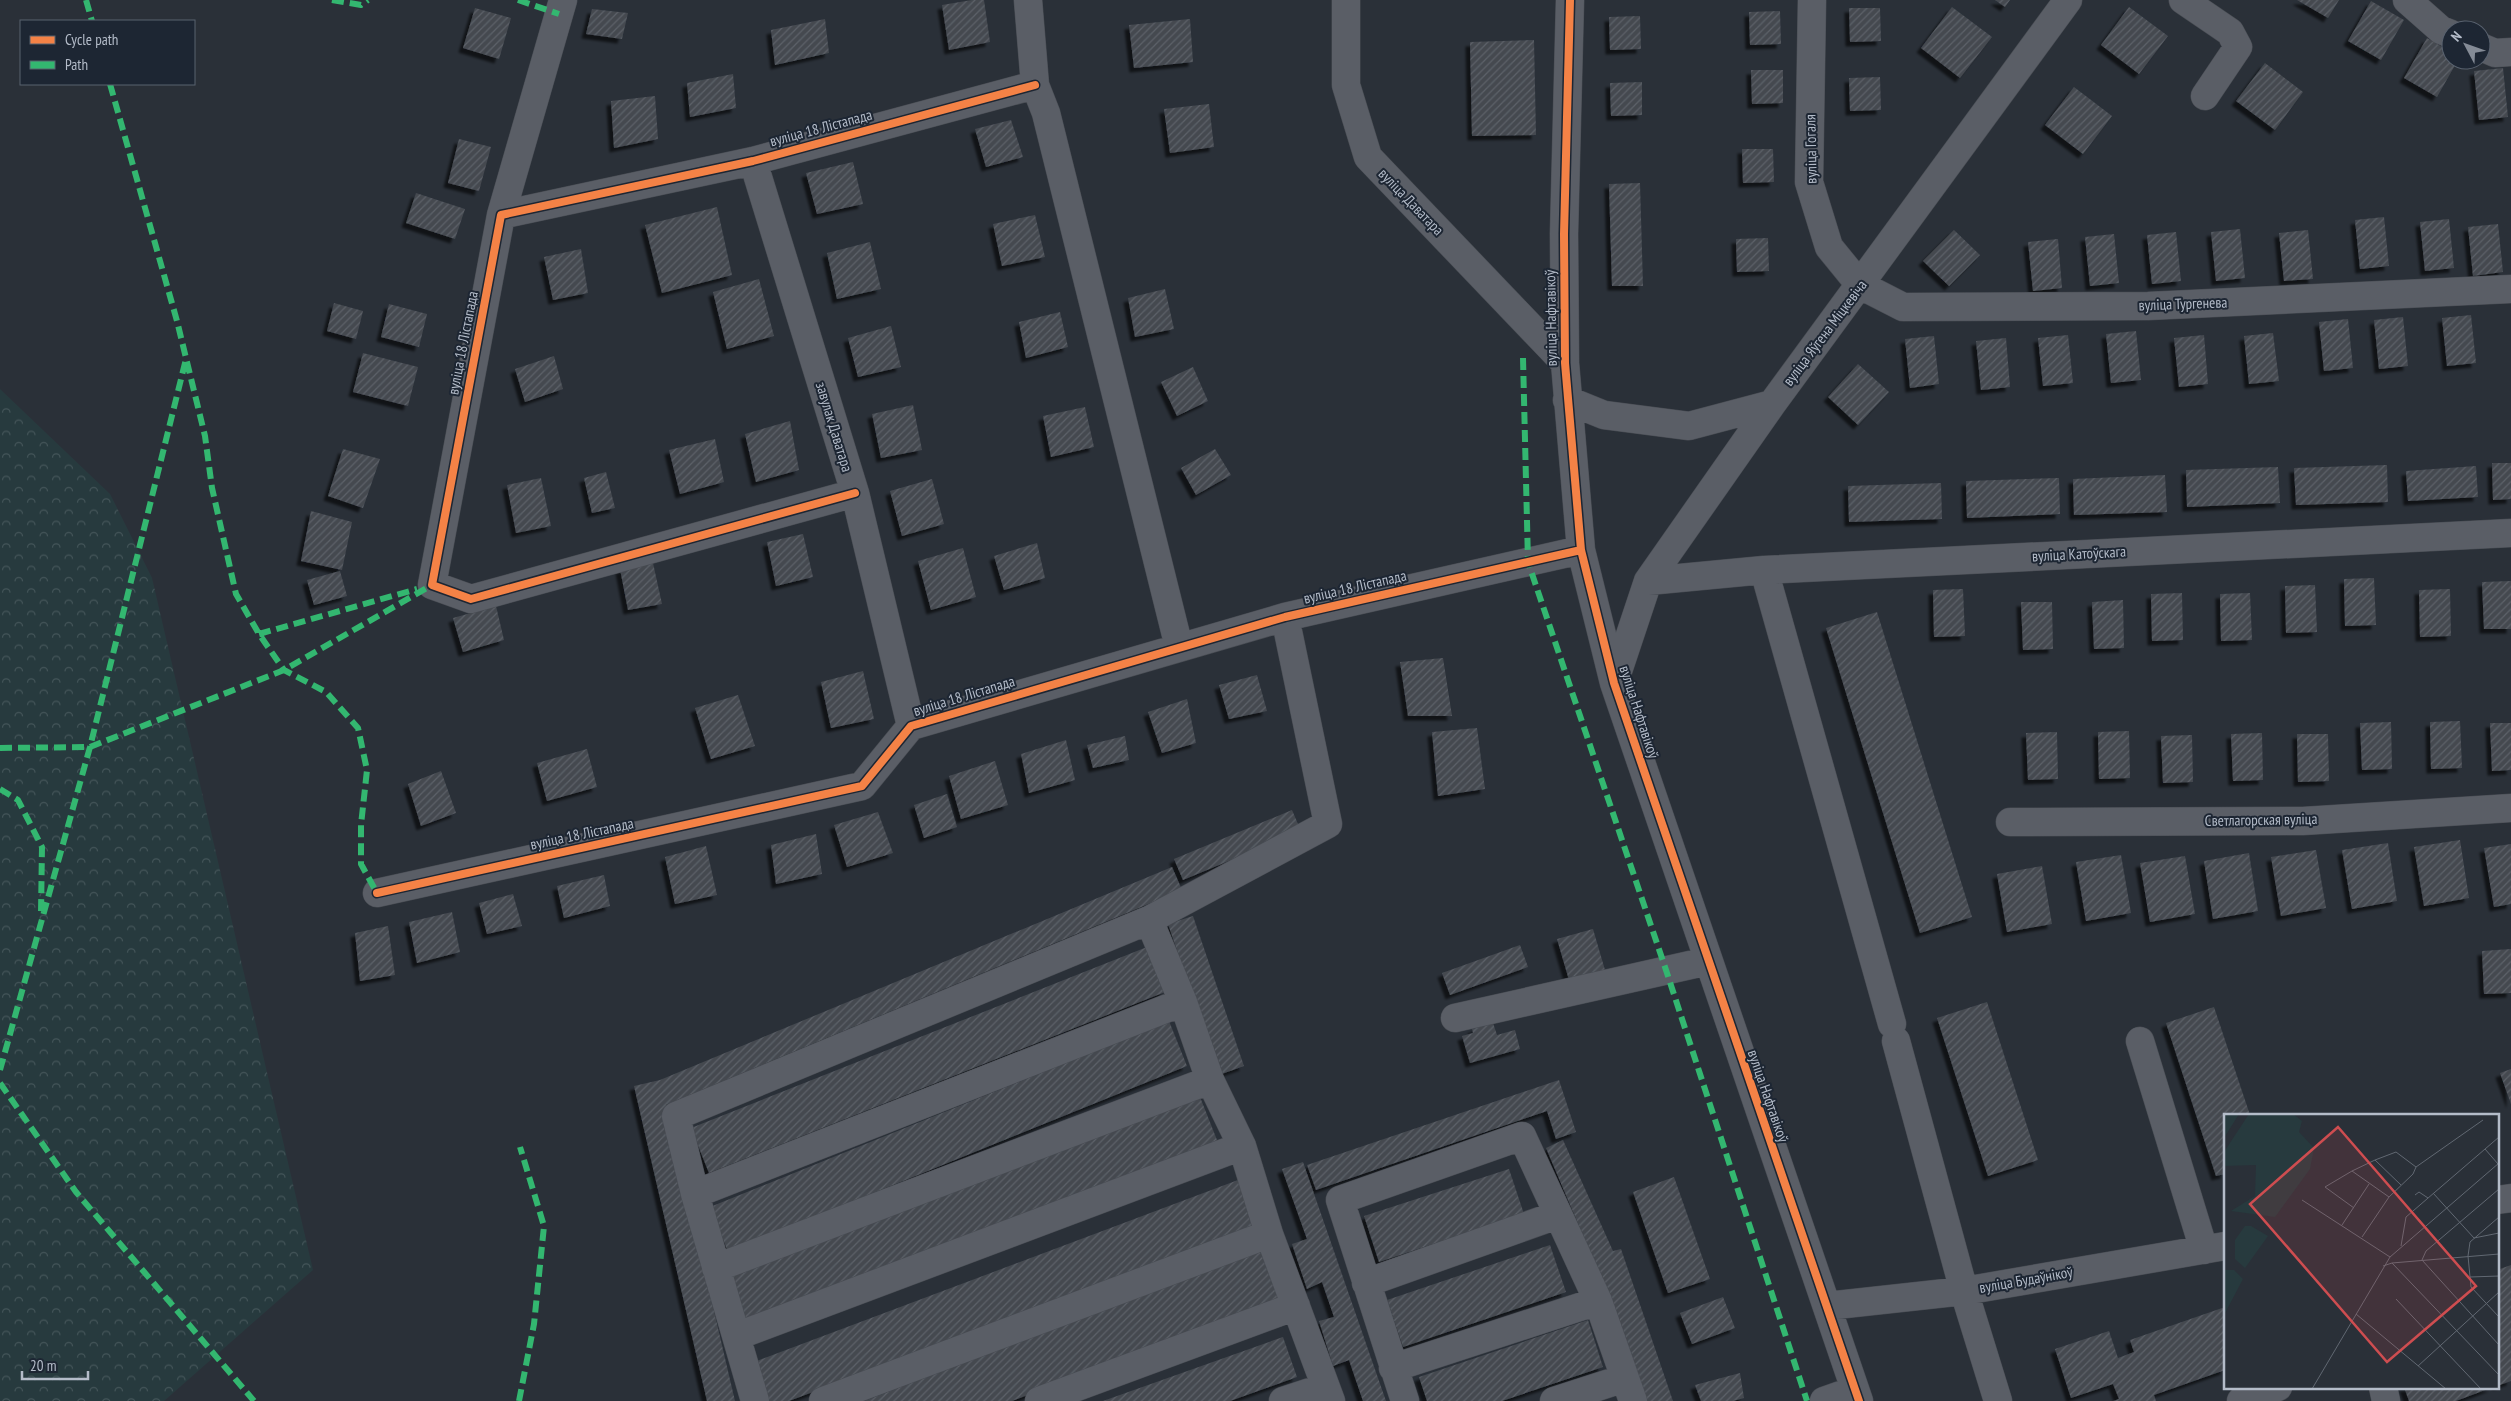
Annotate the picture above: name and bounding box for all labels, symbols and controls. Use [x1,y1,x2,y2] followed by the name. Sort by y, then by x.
[20,20,195,85] legend
[2441,20,2491,70] north arrow
[2447,28,2465,45] text: N
[65,30,118,49] text: Cycle path
[65,55,88,74] text: Path
[768,105,874,150] street label: вуліца 18 Лістапада
[1800,114,1821,184] street label: вуліца Гогаля
[1375,164,1448,239] street label: вуліца Даватара
[1540,269,1561,366] street label: вуліца Нафтавікоў
[1779,276,1871,389] street label: вуліца Яўгена Міцкевіча
[443,289,482,396] street label: вуліца 18 Лістапада
[2138,292,2228,315] street label: вуліца Тургенева
[812,380,857,474] street label: завулак Даватара
[2031,542,2126,565] street label: вуліца Катоўскага
[1302,565,1408,608] street label: вуліца 18 Лістапада
[1616,663,1664,761] street label: вуліца Нафтавікоў
[911,671,1017,720] street label: вуліца 18 Лістапада
[2205,809,2317,830] street label: Светлагорская вуліца
[528,813,635,854] street label: вуліца 18 Лістапада
[1744,1047,1793,1145] street label: вуліца Нафтавікоў
[2224,1114,2498,1388] inset map
[1978,1262,2074,1297] street label: вуліца Будаўнікоў
[22,1348,89,1380] scale bar
[30,1356,56,1375] text: 20 m

